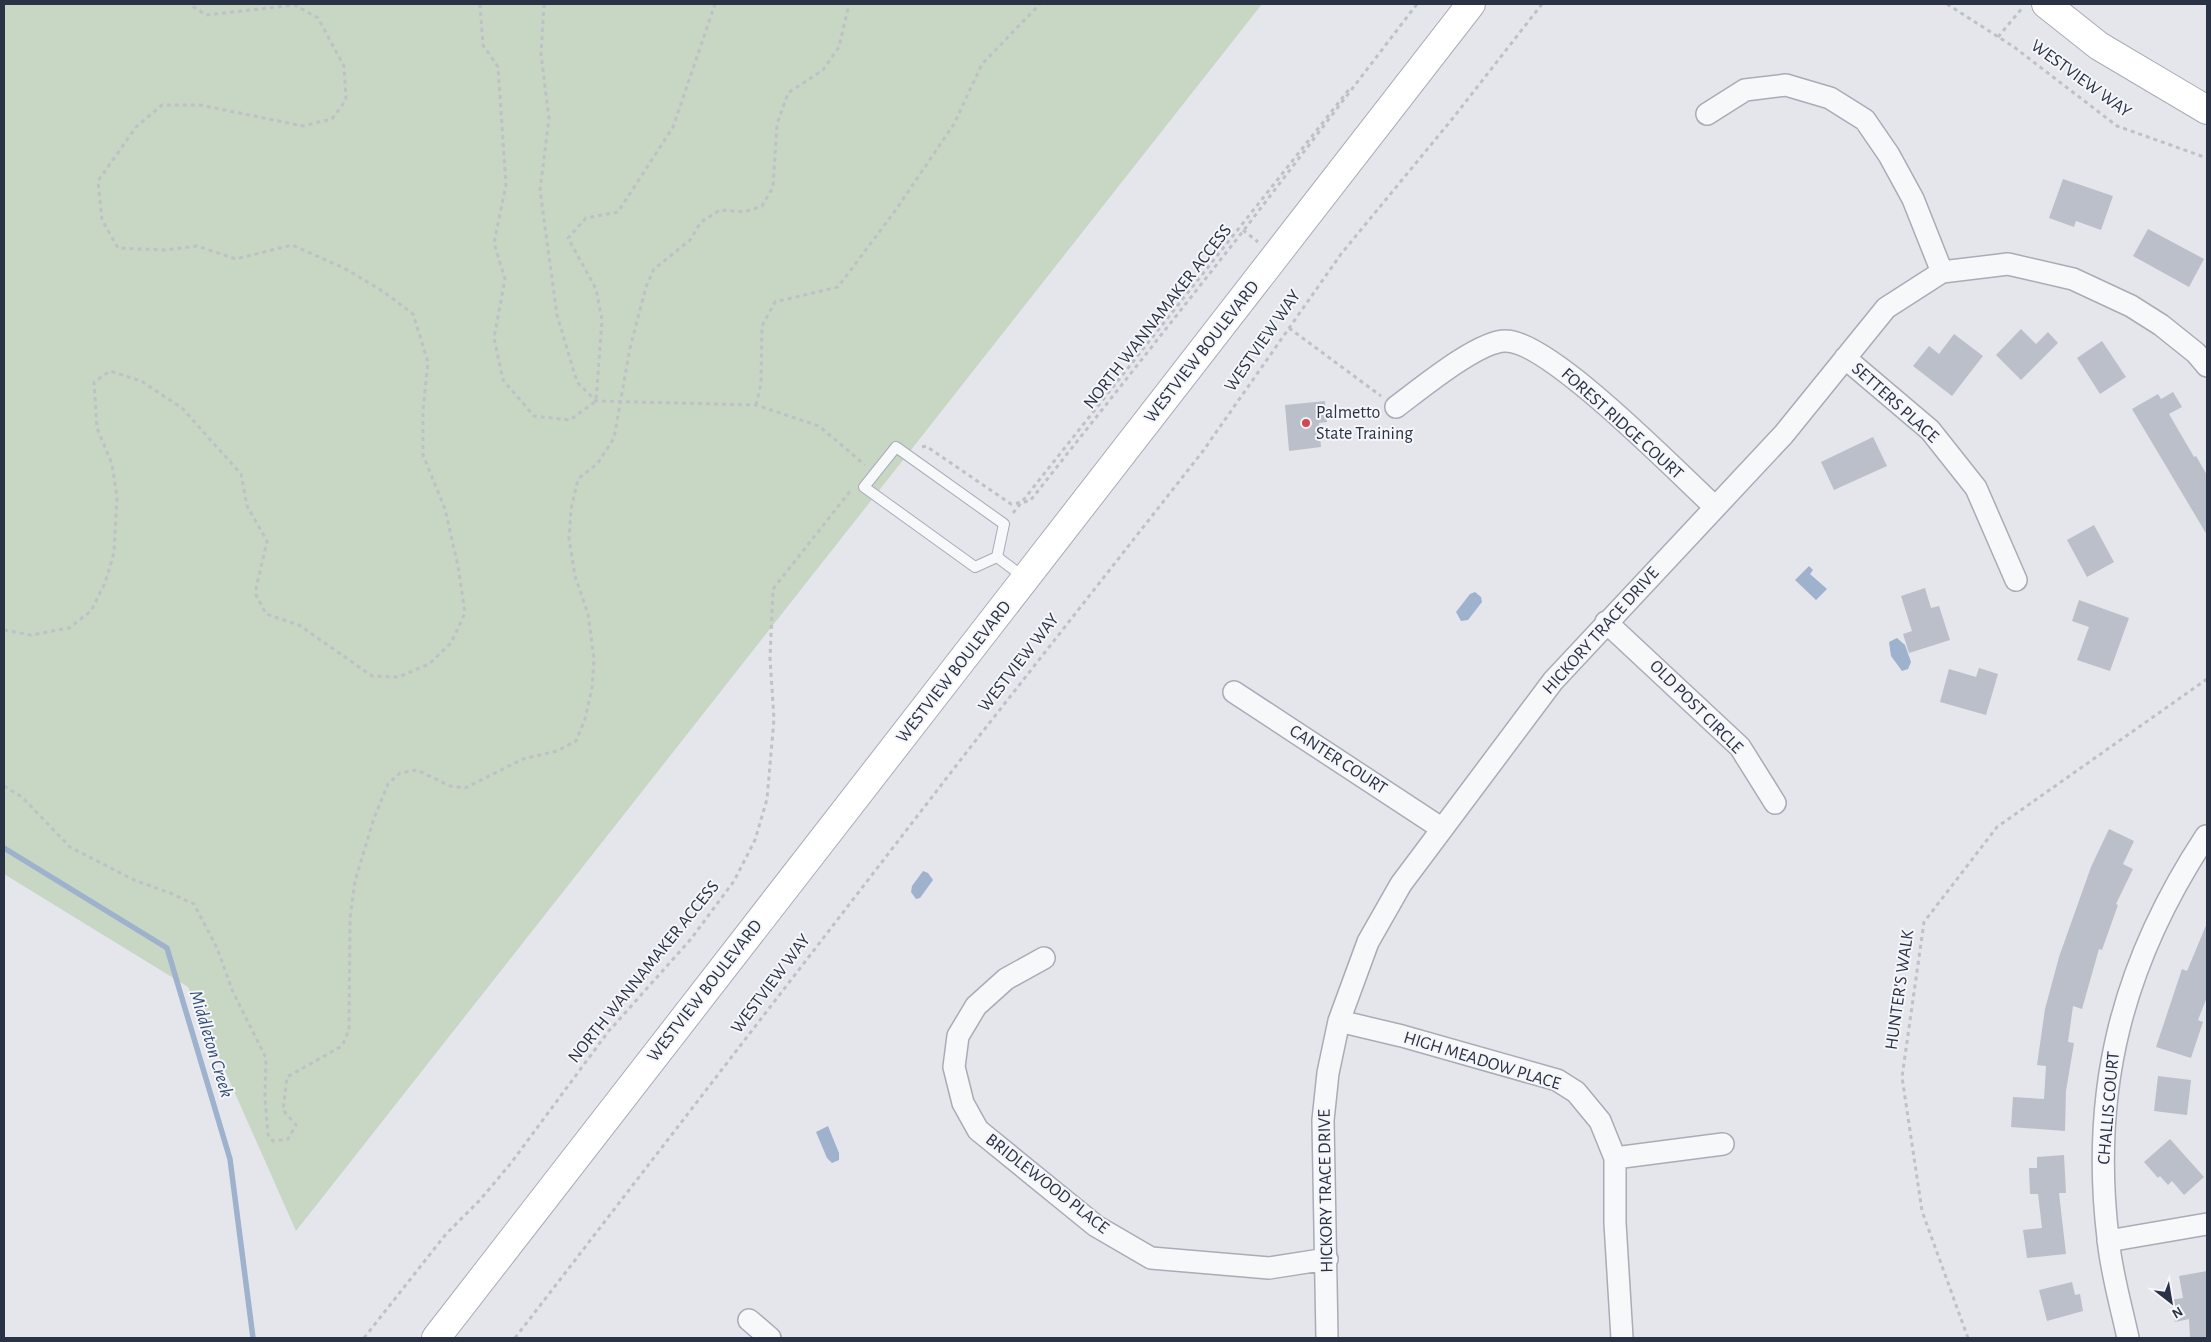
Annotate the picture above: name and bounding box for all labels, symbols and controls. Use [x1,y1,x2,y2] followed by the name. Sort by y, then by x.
[2027,37,2135,122] street label: WESTVIEW WAY
[1081,221,1235,413] street label: NORTH WANNAMAKER ACCESS
[1141,278,1263,426] street label: WESTVIEW BOULEVARD
[1221,287,1305,395] street label: WESTVIEW WAY
[1848,360,1942,447] street label: SETTERS PLACE
[1558,365,1686,483] street label: FOREST RIDGE COURT
[1316,404,1413,443] place label: Palmetto State Training
[1300,417,1312,429] marker: Palmetto State Training
[1539,564,1663,698] street label: HICKORY TRACE DRIVE
[893,598,1015,746] street label: WESTVIEW BOULEVARD
[975,610,1063,716] street label: WESTVIEW WAY
[1646,657,1746,757] street label: OLD POST CIRCLE
[1286,722,1390,798] street label: CANTER COURT
[565,878,723,1066] street label: NORTH WANNAMAKER ACCESS
[644,917,766,1065] street label: WESTVIEW BOULEVARD
[1883,929,1917,1051] street label: HUNTER'S WALK
[728,931,814,1037] street label: WESTVIEW WAY
[186,988,236,1100] water label: Middleton Creek
[1401,1029,1563,1094] street label: HIGH MEADOW PLACE
[2095,1050,2123,1165] street label: CHALLIS COURT
[1316,1109,1336,1273] street label: HICKORY TRACE DRIVE
[982,1131,1112,1238] street label: BRIDLEWOOD PLACE
[2146,1277,2196,1327] north arrow
[2169,1304,2185,1321] text: N

